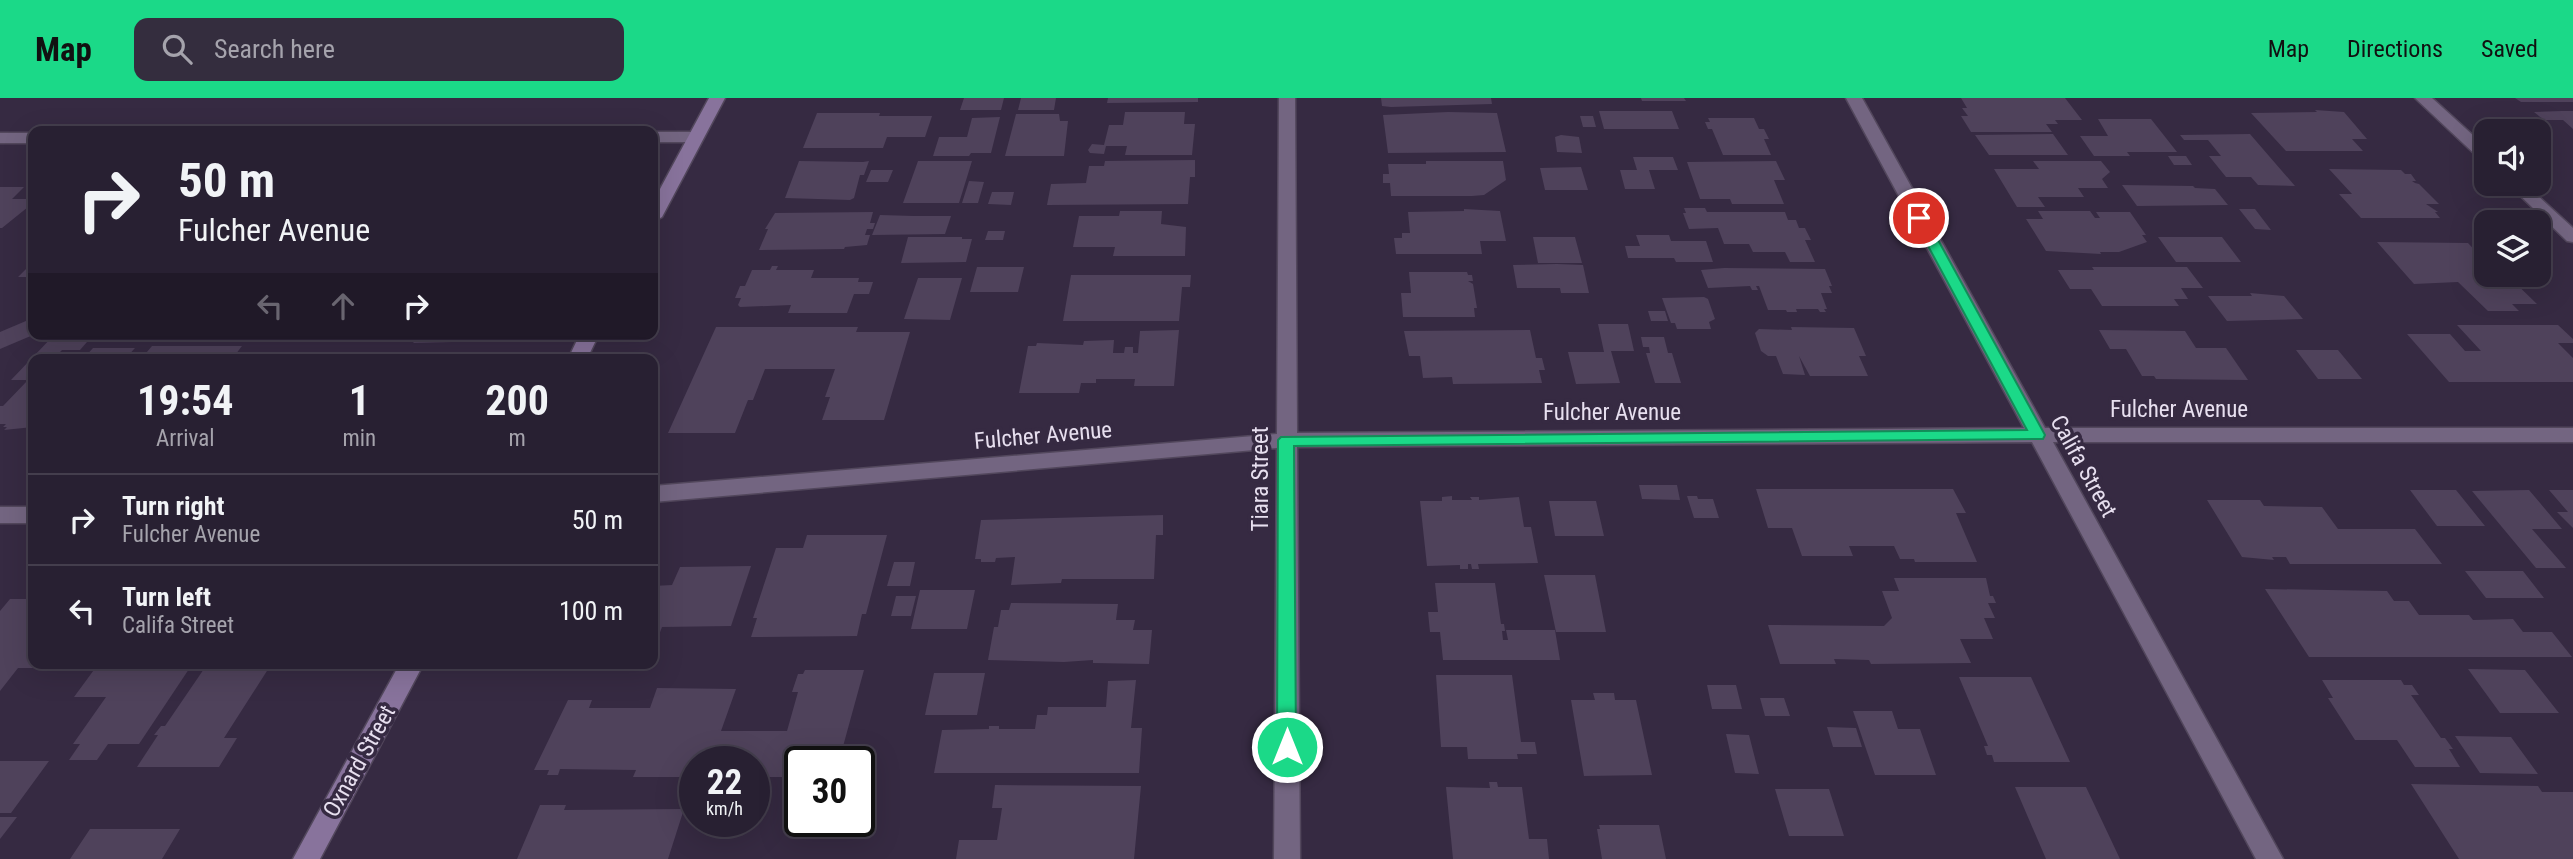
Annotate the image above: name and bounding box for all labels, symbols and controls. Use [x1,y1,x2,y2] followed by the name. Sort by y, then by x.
[134,18,624,81] search box
[35,30,92,69] text: Map
[158,30,196,68] icon: search
[214,34,335,64] text: Search here
[2268,35,2309,63] text: Map
[2347,35,2443,63] text: Directions
[2481,35,2538,63] text: Saved
[2474,119,2551,287] map controls
[2474,119,2551,196] button: sound
[178,152,275,209] text: 50 m
[63,154,154,245] icon: right
[1889,188,1949,248] pin
[1900,199,1938,237] icon: arrive
[2474,210,2551,287] button: layers
[178,211,370,249] text: Fulcher Avenue
[251,287,289,325] icon: left
[324,287,362,325] icon: ahead
[397,287,435,325] icon: right
[137,376,233,425] text: 19:54
[349,376,370,425] text: 1
[485,376,549,425] text: 200
[2110,396,2248,423] street label: Fulcher Avenue
[1543,399,1681,426] street label: Fulcher Avenue
[2045,411,2123,522] street label: Califa Street
[973,416,1113,455] street label: Fulcher Avenue
[156,425,214,452] text: Arrival
[342,425,376,452] text: min
[508,425,526,452] text: m
[1247,426,1274,532] street label: Tiara Street
[122,491,224,521] text: Turn right
[63,501,101,539] icon: right
[572,505,623,535] text: 50 m
[122,521,260,548] text: Fulcher Avenue
[122,582,211,612] text: Turn left
[63,592,101,630] icon: left
[559,596,623,626] text: 100 m
[122,612,234,639] text: Califa Street
[318,701,401,822] street label: Oxnard Street
[1250,710,1324,784] position arrow
[784,746,875,837] speed limit sign: 30
[707,762,742,803] text: 22
[706,798,743,819] text: km/h

